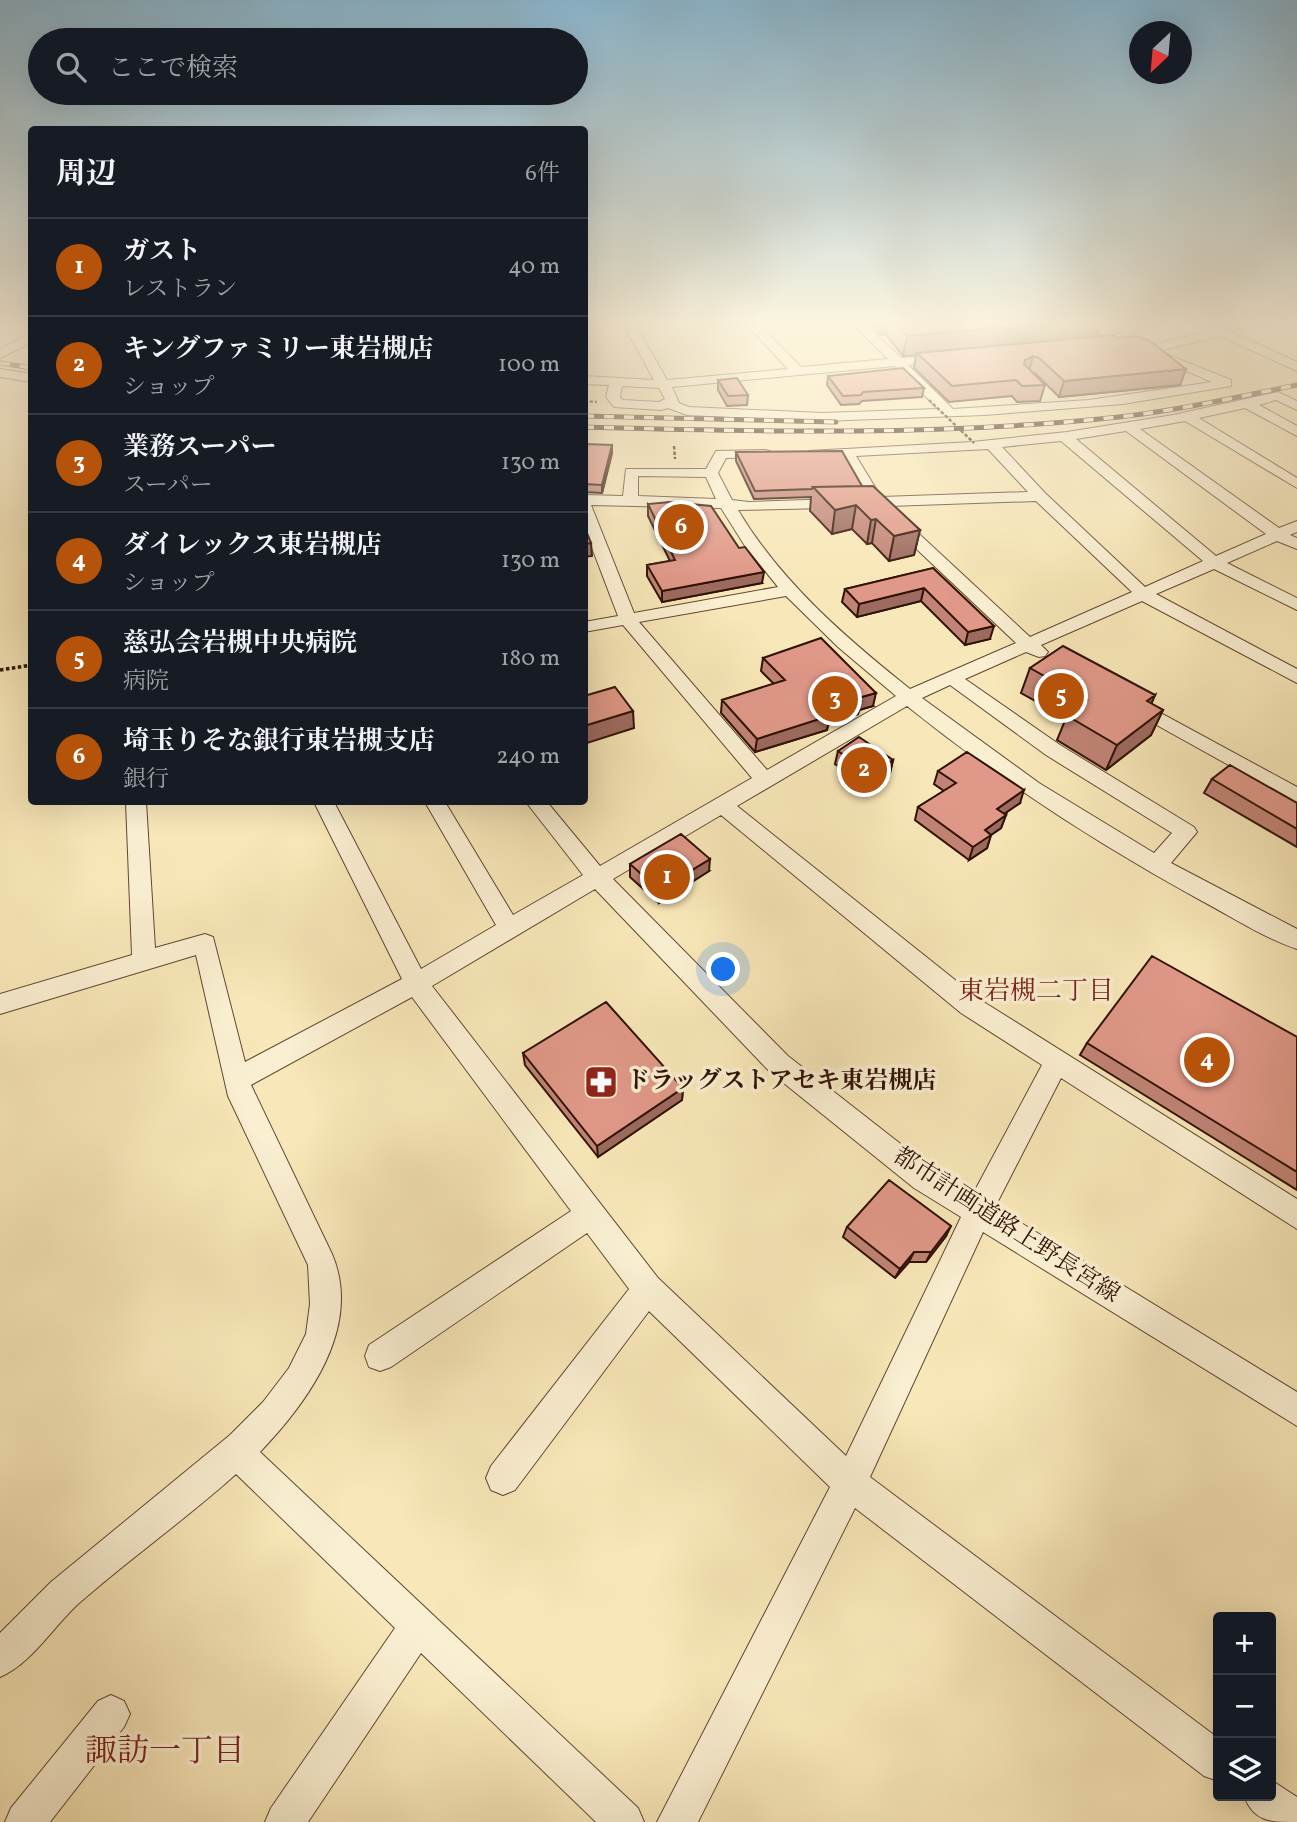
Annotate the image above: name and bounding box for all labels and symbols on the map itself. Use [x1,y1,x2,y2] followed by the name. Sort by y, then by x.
[1129,21,1192,84] north arrow
[658,501,704,553] pin: 6
[1038,670,1084,722] pin: 5
[812,673,858,725] pin: 3
[841,744,887,796] pin: 2
[644,851,690,903] pin: 1
[706,952,740,986] your location
[958,974,1114,1010] district label: 東岩槻二丁目
[1184,1034,1230,1086] pin: 4
[582,1063,620,1101] pharmacy icon: ドラッグストアセキ東岩槻店
[626,1065,936,1099] place label: ドラッグストアセキ東岩槻店
[886,1140,1126,1312] street label: 都市計画道路上野長宮線
[85,1731,245,1775] district label: 諏訪一丁目

